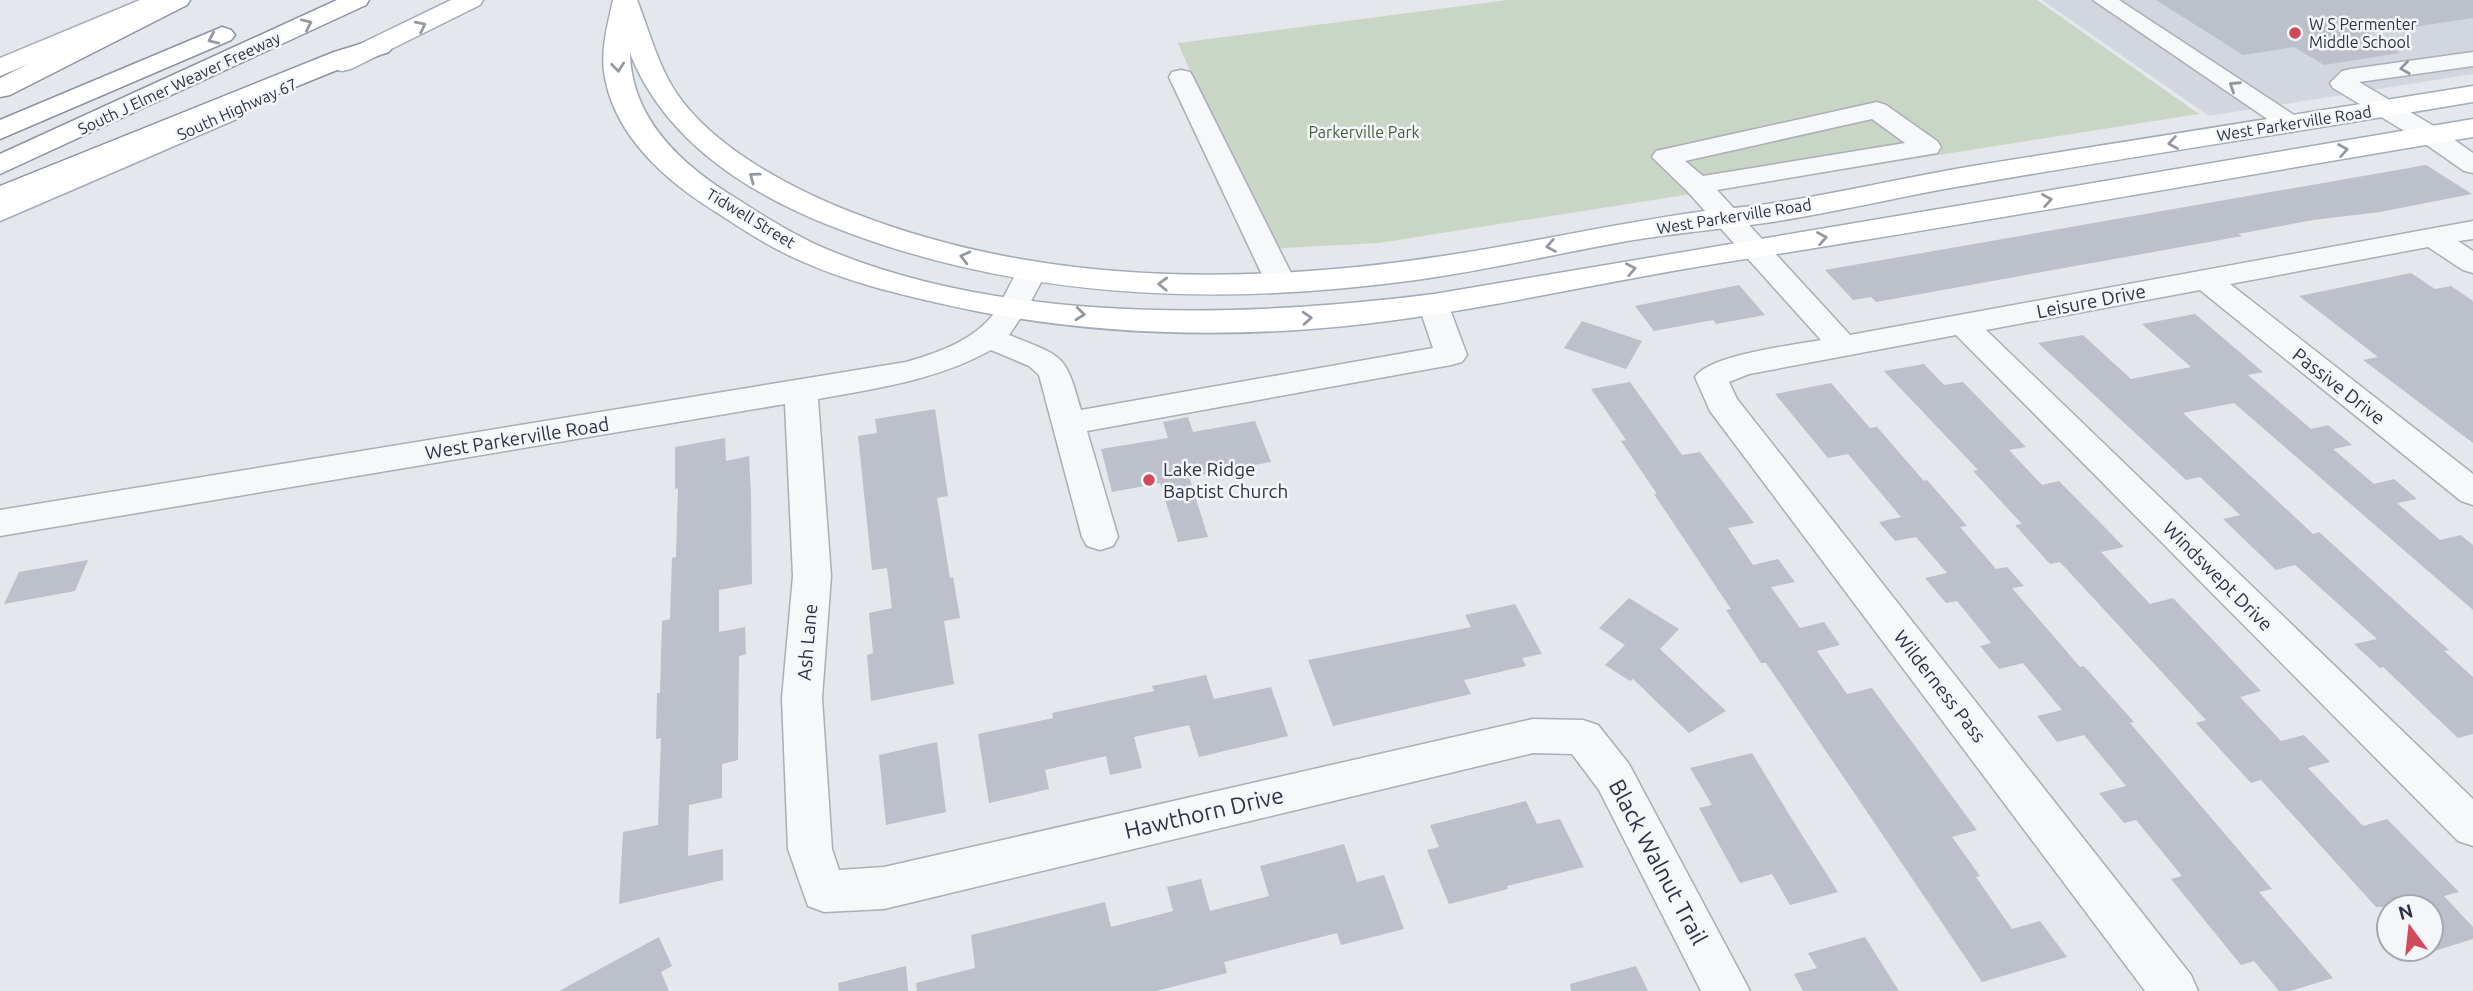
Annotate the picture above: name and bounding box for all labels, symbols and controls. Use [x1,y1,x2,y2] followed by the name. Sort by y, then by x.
[2309,15,2417,51] place label: W S Permenter Middle School
[300,18,312,32] one-way arrow
[414,20,426,34] one-way arrow
[2287,25,2303,41] marker: W S Permenter Middle School
[75,28,283,138] street label: South J Elmer Weaver Freeway
[208,31,220,45] one-way arrow
[2400,60,2411,75] one-way arrow
[610,62,625,73] one-way arrow
[174,74,300,144] street label: South Highway 67
[2229,82,2242,94] one-way arrow
[2215,102,2373,144] street label: West Parkerville Road
[1308,123,1420,141] park label: Parkerville Park
[2167,135,2179,150] one-way arrow
[2337,143,2349,158] one-way arrow
[749,173,762,185] one-way arrow
[703,184,799,252] street label: Tidwell Street
[2041,193,2052,208] one-way arrow
[1655,195,1813,237] street label: West Parkerville Road
[1816,231,1828,246] one-way arrow
[1545,238,1557,253] one-way arrow
[959,251,971,265] one-way arrow
[1625,263,1637,278] one-way arrow
[1157,277,1168,292] one-way arrow
[2035,280,2147,322] street label: Leisure Drive
[1074,306,1085,321] one-way arrow
[1301,311,1312,326] one-way arrow
[2288,343,2390,429] street label: Passive Drive
[423,413,611,463] street label: West Parkerville Road
[1163,458,1288,502] place label: Lake Ridge Baptist Church
[1141,472,1157,488] marker: Lake Ridge Baptist Church
[2159,517,2277,635] street label: Windswept Drive
[793,603,821,681] street label: Ash Lane
[1889,626,1991,746] street label: Wilderness Pass
[1604,775,1713,949] street label: Black Walnut Trail
[1122,782,1286,843] street label: Hawthorn Drive
[2375,893,2445,963] north arrow
[2396,899,2415,924] text: N

